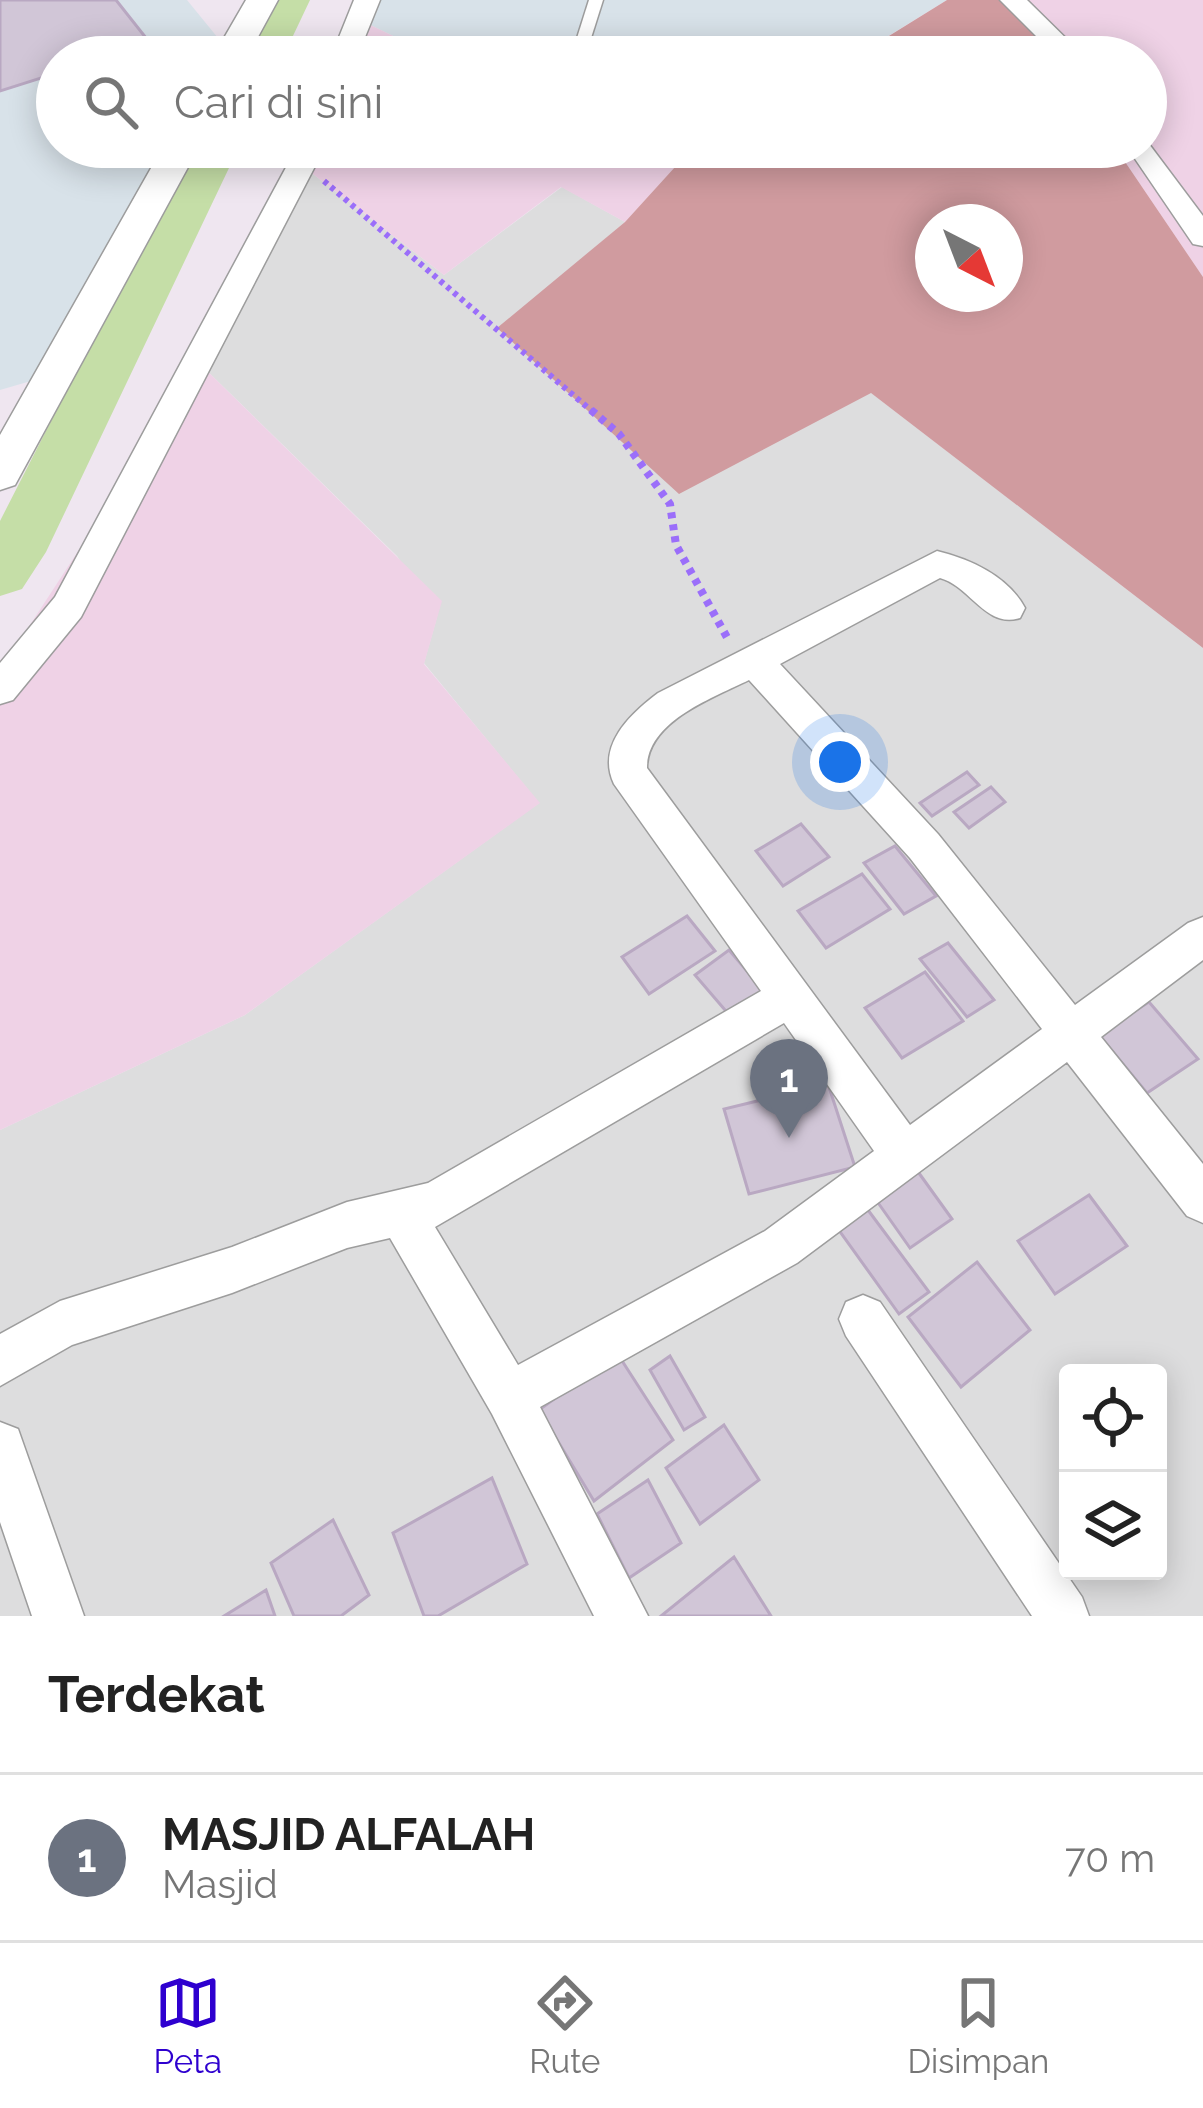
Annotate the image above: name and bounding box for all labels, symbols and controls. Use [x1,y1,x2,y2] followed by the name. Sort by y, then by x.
[36,36,1167,168] search box
[78,69,144,135] icon: search
[174,76,383,129] text: Cari di sini
[915,204,1023,312] north arrow
[810,732,870,792] your location
[750,1039,828,1138] pin: 1
[1059,1364,1167,1580] map controls
[1059,1364,1167,1472] button: locate
[1059,1472,1167,1580] button: layers
[48,1664,265,1724] text: Terdekat
[162,1808,535,1861] text: MASJID ALFALAH
[77,1835,97,1881] text: 1
[1065,1835,1155,1881] text: 70 m
[162,1861,278,1907] text: Masjid
[154,1970,222,2081] tab: Peta
[529,1970,600,2081] tab: Rute
[908,1970,1049,2081] tab: Disimpan

